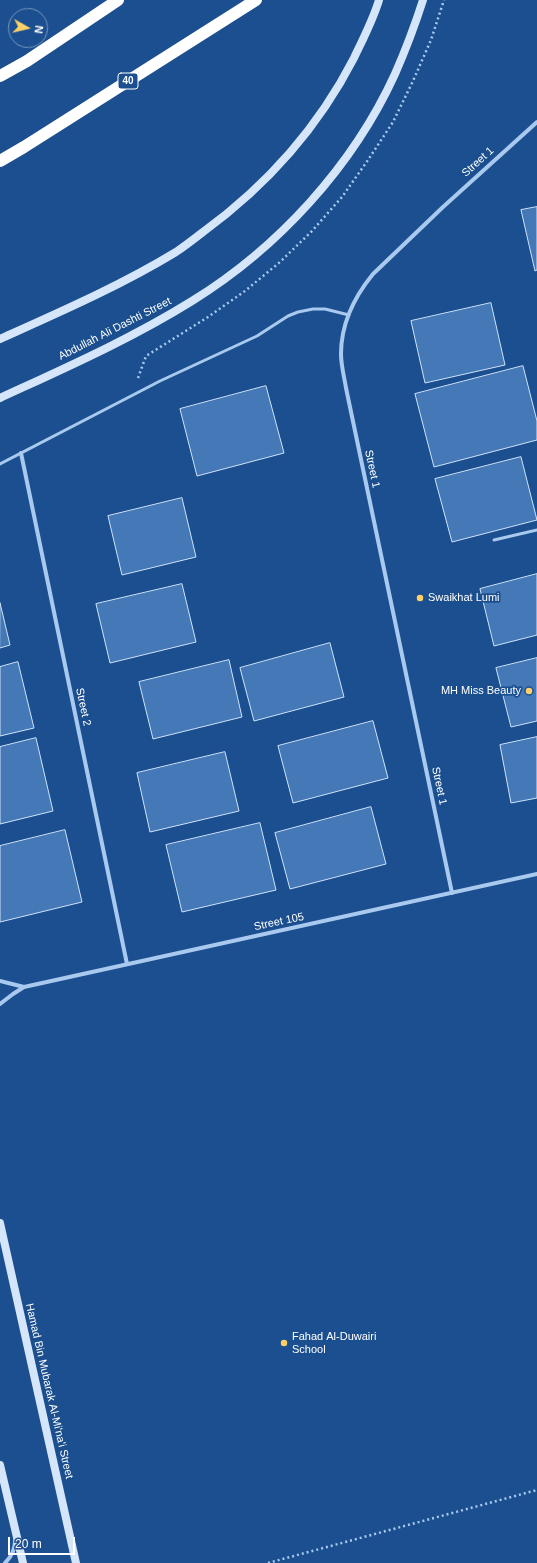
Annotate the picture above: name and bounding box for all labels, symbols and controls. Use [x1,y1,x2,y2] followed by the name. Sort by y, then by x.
[8,8,48,48] north arrow
[32,25,45,34] text: N
[118,73,138,89] road number: 40
[459,144,497,180] street label: Street 1
[56,295,174,363] street label: Abdullah Ali Dashti Street
[362,449,382,489] street label: Street 1
[428,591,500,605] place label: Swaikhat Lumi
[415,593,425,603] marker: Swaikhat Lumi
[441,684,521,698] place label: MH Miss Beauty
[524,686,534,696] marker: MH Miss Beauty
[73,687,93,727] street label: Street 2
[429,766,449,806] street label: Street 1
[253,910,305,934] street label: Street 105
[22,1302,76,1480] street label: Hamad Bin Mubarak Al-Mi'na'i Street
[292,1330,376,1356] place label: Fahad Al-Duwairi School
[279,1338,289,1348] marker: Fahad Al-Duwairi School
[10,1529,77,1555] scale bar
[15,1537,42,1551] text: 20 m

